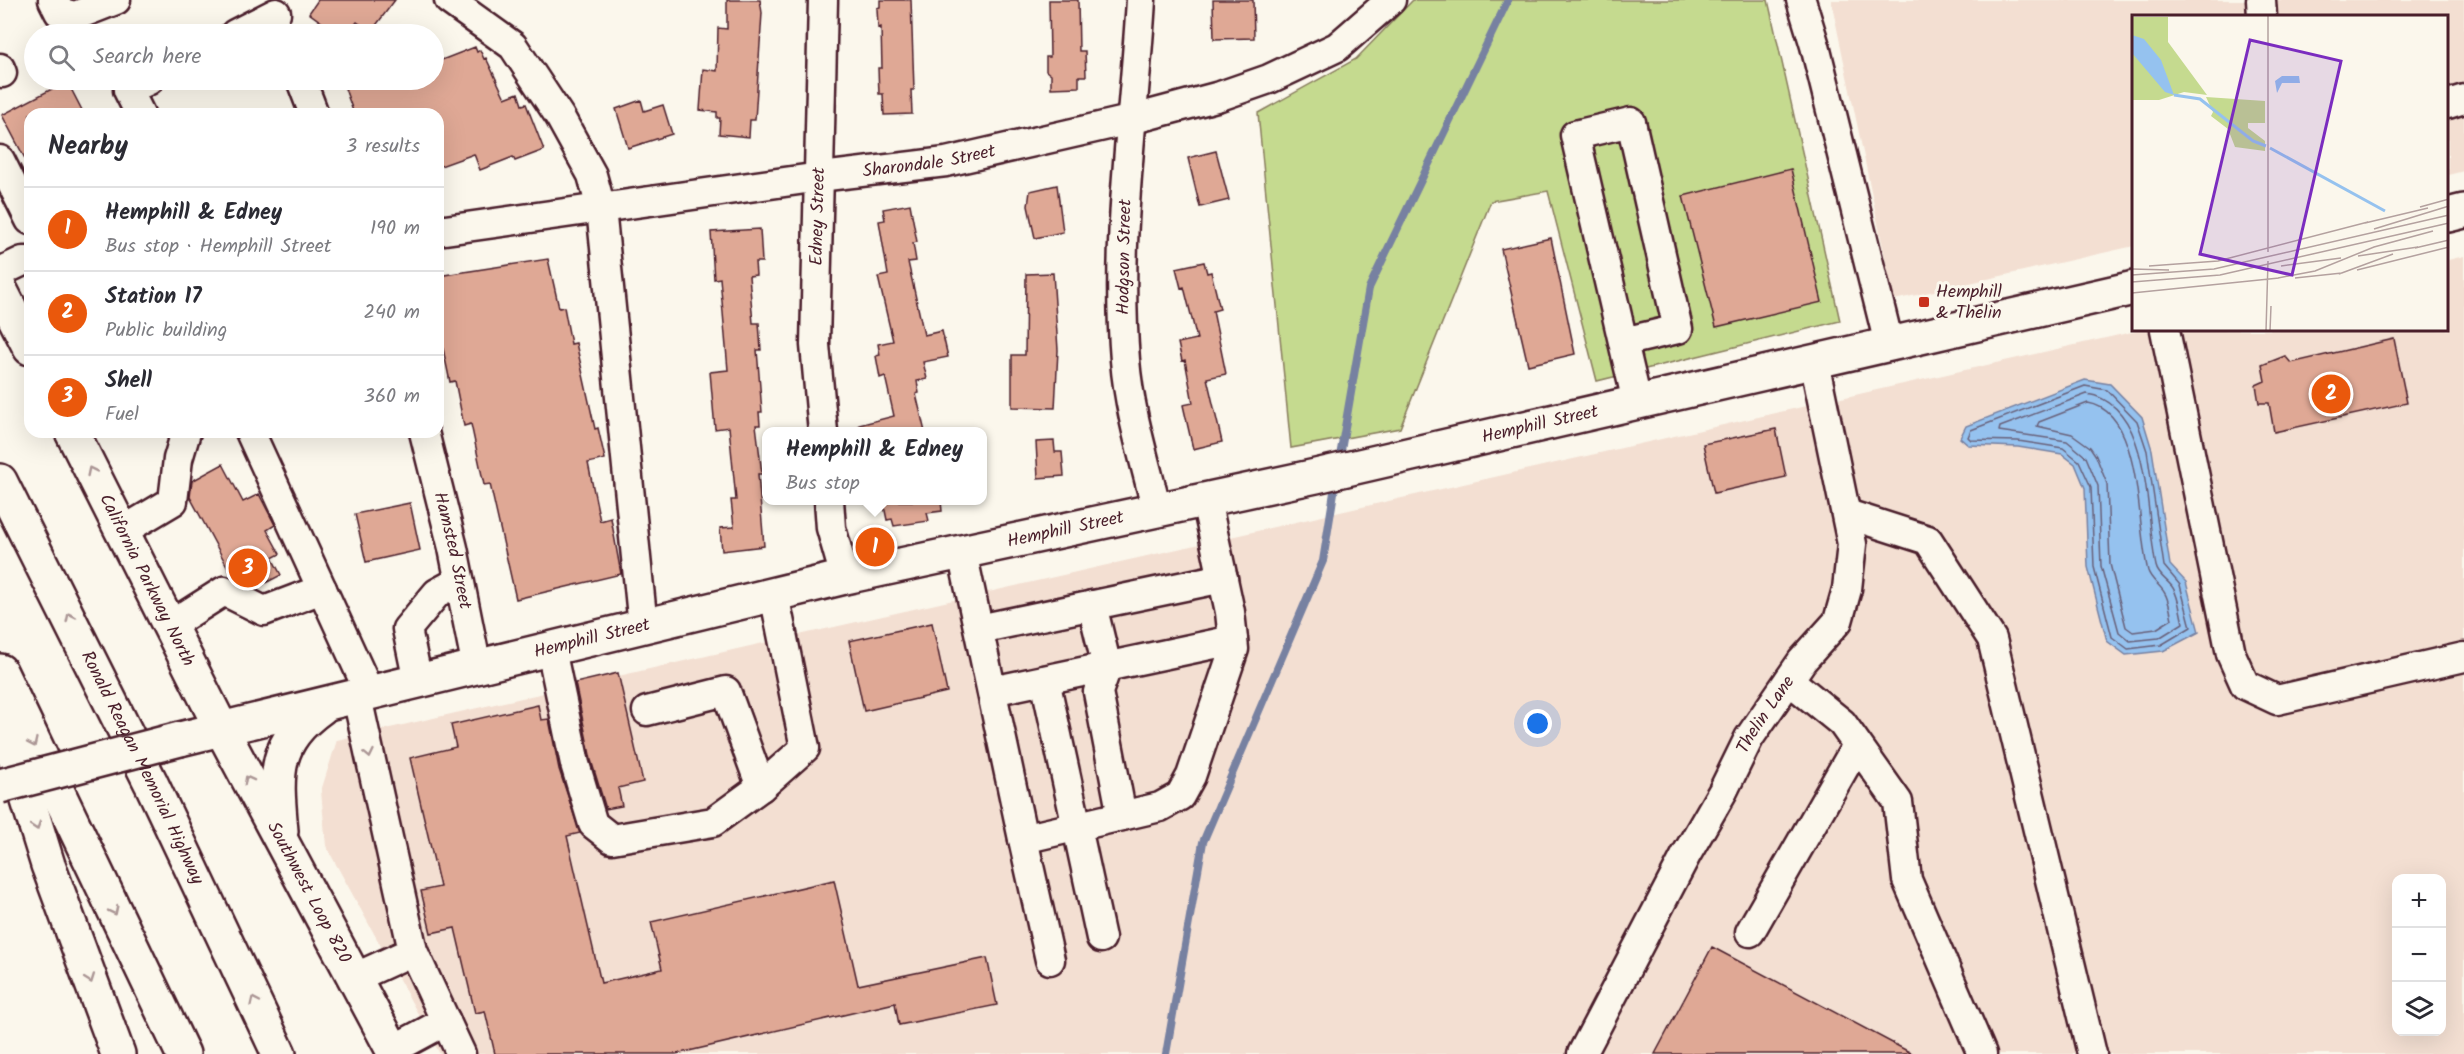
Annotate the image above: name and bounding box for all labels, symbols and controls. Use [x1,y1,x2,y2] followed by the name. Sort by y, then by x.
[2132,15,2449,332] inset map
[24,24,444,90] search box
[93,40,201,75] text: Search here
[45,41,78,74] icon: search
[48,126,128,168] text: Nearby
[346,131,420,163] text: 3 results
[861,136,999,186] street label: Sharondale Street
[802,166,834,266] street label: Edney Street
[105,196,282,231] text: Hemphill & Edney
[1109,198,1141,315] street label: Hodgson Street
[64,213,71,245] text: 1
[370,213,420,245] text: 190 m
[105,231,331,263] text: Bus stop · Hemphill Street
[1936,278,2002,328] place label: Hemphill & Thelin
[105,280,202,315] text: Station 17
[1917,295,1931,309] marker: Hemphill & Thelin
[62,297,73,329] text: 2
[363,297,420,329] text: 240 m
[105,315,227,347] text: Public building
[105,364,152,399] text: Shell
[2312,372,2350,416] pin: 2
[62,381,73,413] text: 3
[364,381,420,413] text: 360 m
[1479,397,1602,452] street label: Hemphill Street
[105,399,139,431] text: Fuel
[762,427,987,505] popup
[786,433,963,468] text: Hemphill & Edney
[87,467,99,478] one-way arrow
[786,468,860,500] text: Bus stop
[91,489,202,672] street label: California Parkway North
[425,489,480,613] street label: Hamsted Street
[1004,503,1128,556] street label: Hemphill Street
[856,524,894,570] pin: 1
[228,546,268,590] pin: 3
[531,610,654,667] street label: Hemphill Street
[65,613,77,624] one-way arrow
[73,646,212,890] street label: Ronald Reagan Memorial Highway
[1729,670,1802,759] street label: Thelin Lane
[1523,709,1552,738] your location
[26,736,38,747] one-way arrow
[362,749,375,759] one-way arrow
[244,776,255,786] one-way arrow
[259,816,359,969] street label: Southwest Loop 820
[29,821,41,831] one-way arrow
[2392,874,2446,1036] map controls
[2392,874,2446,928] button: +
[106,904,118,915] one-way arrow
[2392,928,2446,982] button: −
[83,973,96,984] one-way arrow
[2392,982,2446,1036] button: layers
[250,997,262,1008] one-way arrow

